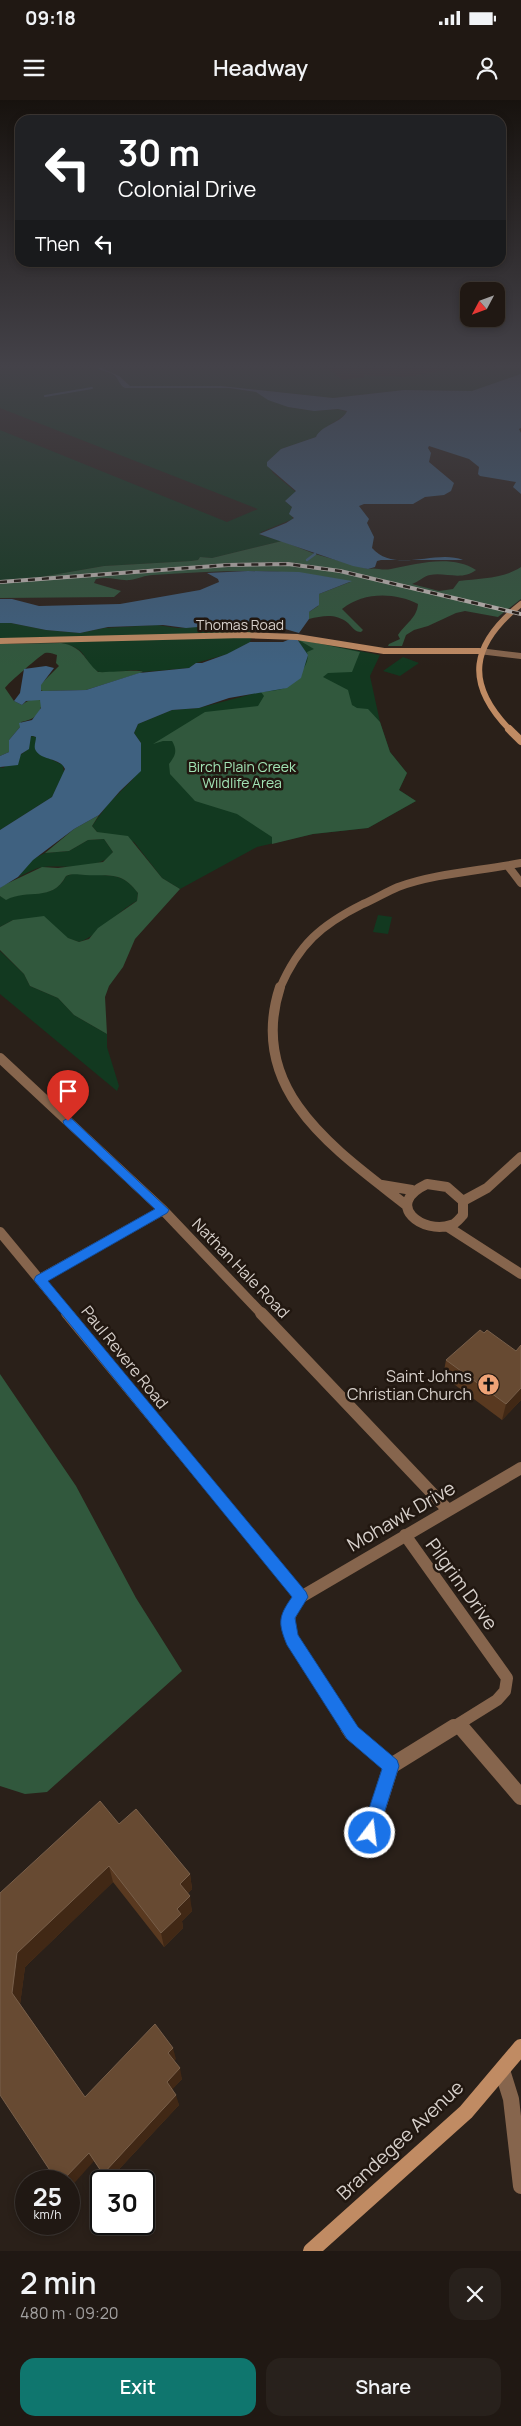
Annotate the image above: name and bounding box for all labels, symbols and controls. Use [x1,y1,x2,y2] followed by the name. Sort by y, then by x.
[25,5,76,31] text: 09:18
[213,53,308,83] text: Headway
[20,54,48,82] icon: menu
[473,54,501,82] icon: person
[118,129,200,177] text: 30 m
[35,135,100,200] icon: left
[118,174,256,204] text: Colonial Drive
[90,230,118,258] icon: left
[35,231,80,257] text: Then
[460,282,505,328] north arrow
[460,282,505,327] map controls
[196,615,284,634] street label: Thomas Road
[188,757,297,792] park label: Birch Plain Creek Wildlife Area
[47,1070,89,1121] pin
[54,1077,82,1105] icon: arrive
[187,1213,295,1323] street label: Nathan Hale Road
[76,1301,174,1413] street label: Paul Revere Road
[347,1365,472,1405] place label: Saint Johns Christian Church
[476,1373,500,1397] church icon: Saint Johns Christian Church
[342,1475,460,1557] street label: Mohawk Drive
[420,1533,504,1635] street label: Pilgrim Drive
[343,1806,395,1858] position arrow
[331,2074,469,2206] street label: Brandegee Avenue
[90,2170,155,2235] speed limit sign: 30
[33,2179,62,2214] text: 25
[34,2206,61,2223] text: km/h
[20,2262,96,2303] text: 2 min
[449,2268,501,2320] button: close
[20,2302,119,2324] text: 480 m · 09:20
[20,2358,256,2416] button: Exit
[266,2358,501,2416] button: Share

